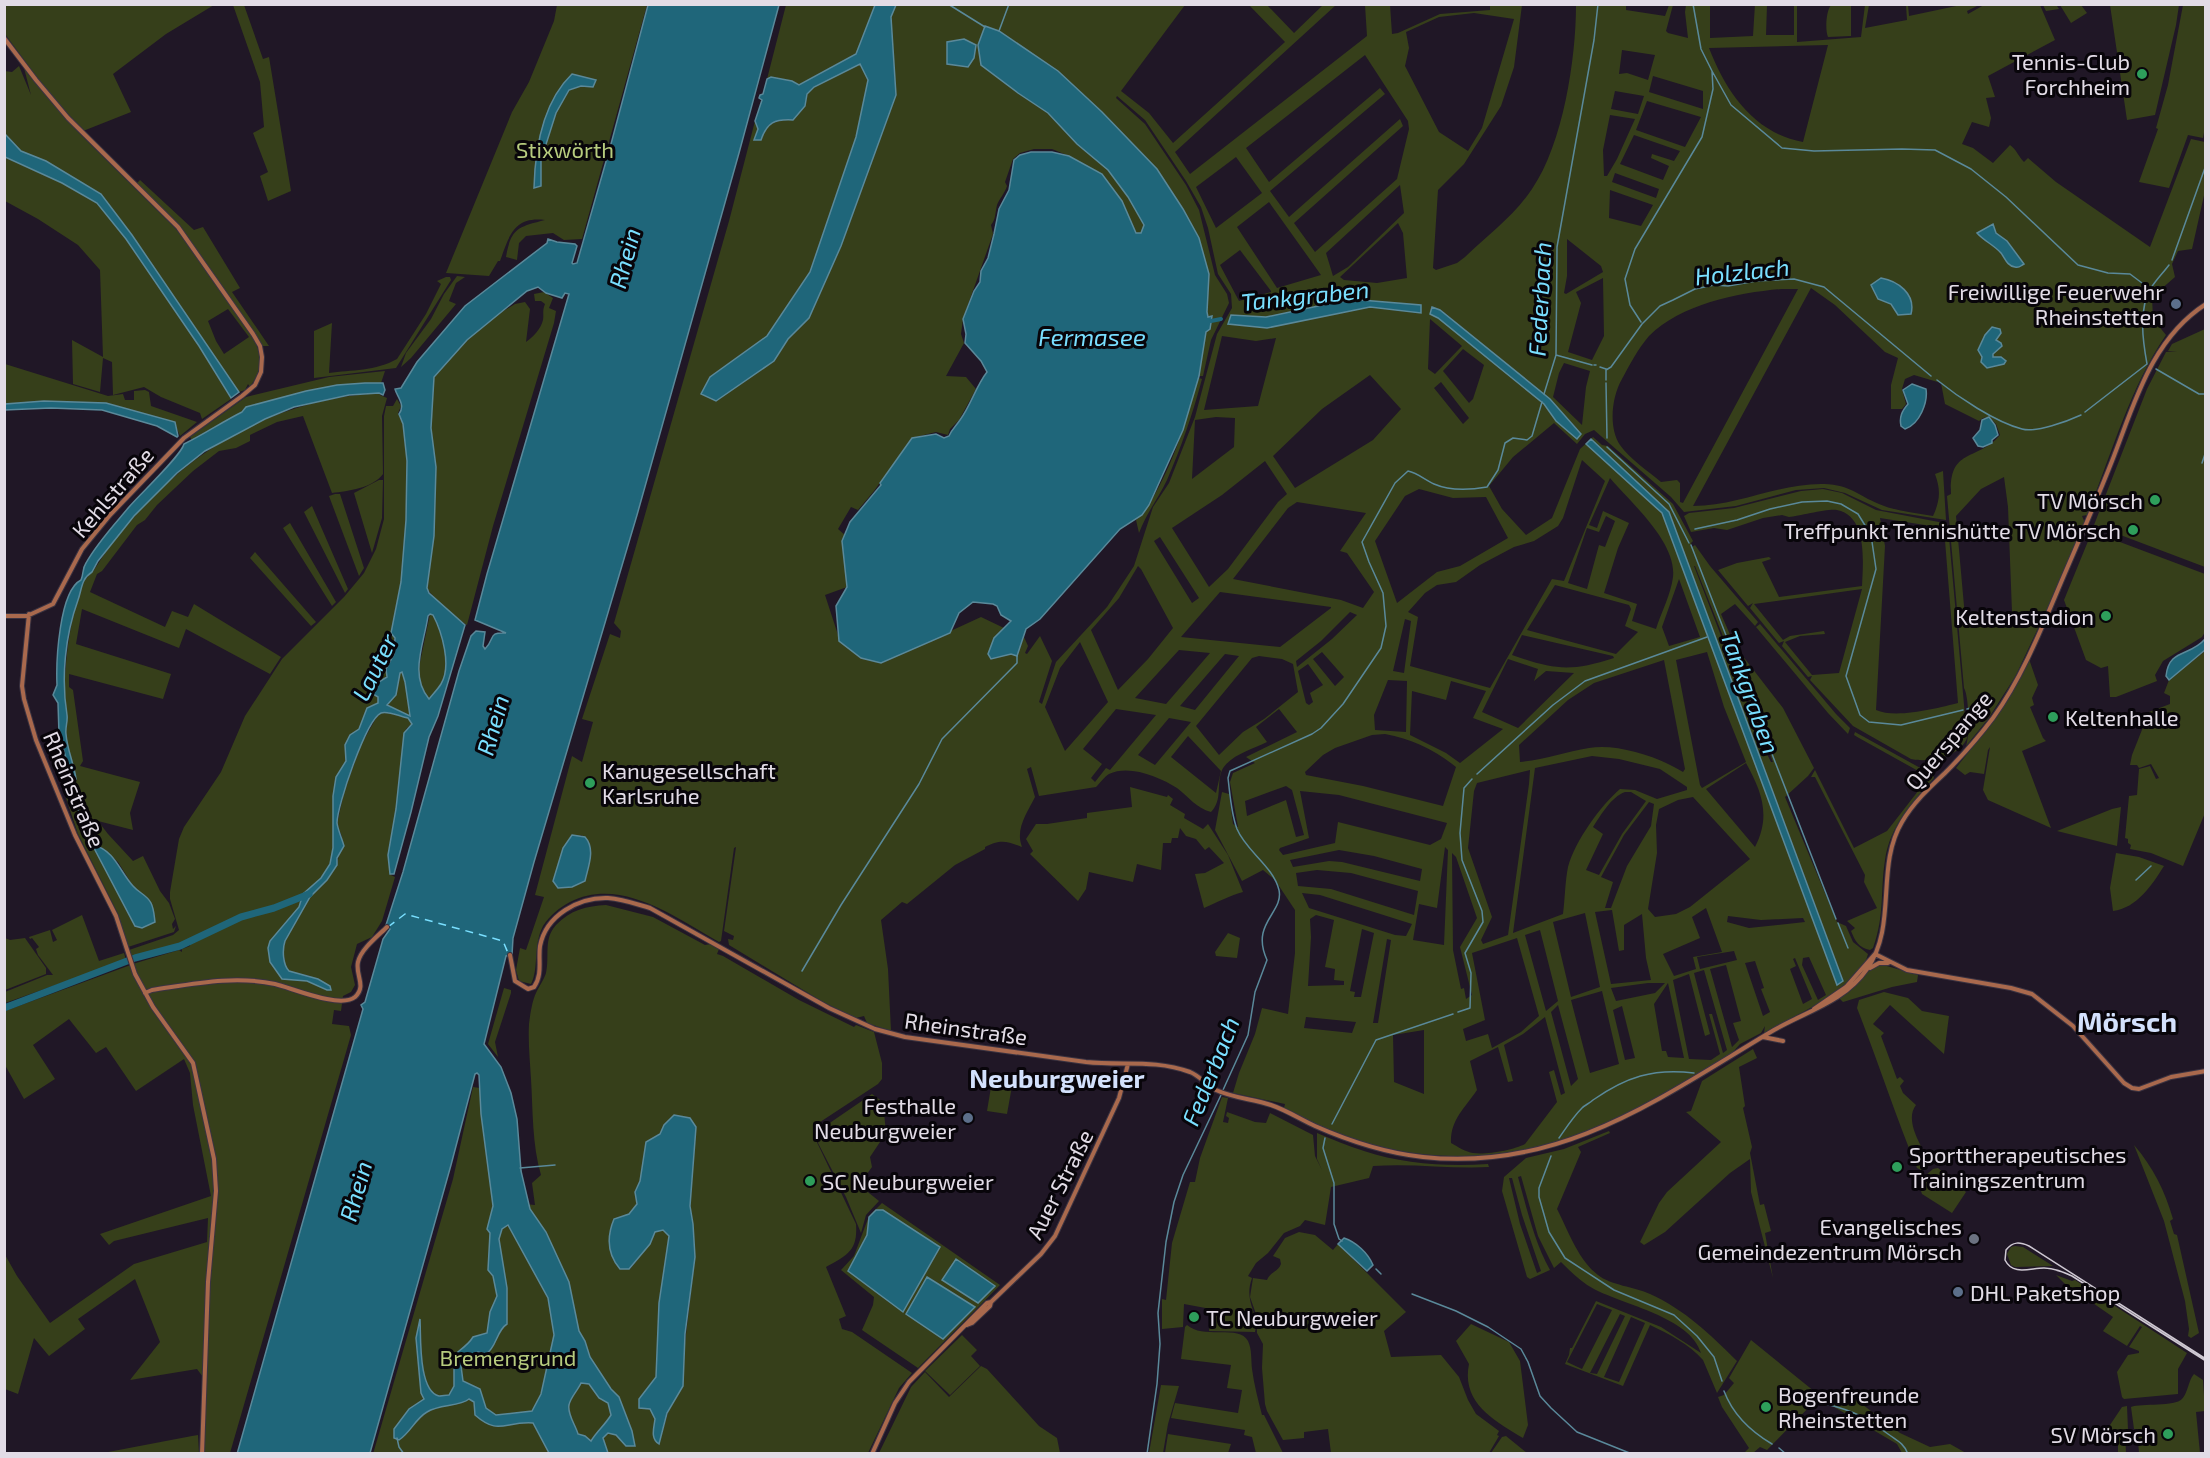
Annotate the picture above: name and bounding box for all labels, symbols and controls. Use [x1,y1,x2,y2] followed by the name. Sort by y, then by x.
[2012,48,2130,99] place label: Tennis-Club Forchheim
[2135,67,2149,81] marker: Tennis-Club Forchheim
[516,136,614,162] park label: Stixwörth
[602,225,646,291] water label: Rhein
[1522,241,1556,357] water label: Federbach
[1693,252,1791,290] water label: Holzlach
[1240,274,1370,316] water label: Tankgraben
[1948,278,2164,329] place label: Freiwillige Feuerwehr Rheinstetten
[2169,297,2183,311] marker: Freiwillige Feuerwehr Rheinstetten
[1038,322,1146,351] water label: Fermasee
[66,442,158,542] street label: Kehlstraße
[2037,487,2143,513] place label: TV Mörsch
[2148,493,2162,507] marker: TV Mörsch
[1784,517,2121,543] place label: Treffpunkt Tennishütte TV Mörsch
[2126,523,2140,537] marker: Treffpunkt Tennishütte TV Mörsch
[1955,603,2094,629] place label: Keltenstadion
[2099,609,2113,623] marker: Keltenstadion
[1715,627,1787,757] water label: Tankgraben
[345,628,403,705] water label: Lauter
[1899,685,1998,795] street label: Querspange
[470,692,514,758] water label: Rhein
[2065,704,2179,730] place label: Keltenhalle
[2046,710,2060,724] marker: Keltenhalle
[39,727,111,851] street label: Rheinstraße
[602,757,776,808] place label: Kanugesellschaft Karlsruhe
[583,776,597,790] marker: Kanugesellschaft Karlsruhe
[2077,1004,2177,1038] district label: Mörsch
[903,1007,1029,1049] street label: Rheinstraße
[1175,1012,1245,1130] water label: Federbach
[969,1062,1145,1093] district label: Neuburgweier
[814,1092,956,1143] place label: Festhalle Neuburgweier
[961,1111,975,1125] marker: Festhalle Neuburgweier
[1020,1125,1098,1243] street label: Auer Straße
[1909,1141,2126,1192] place label: Sporttherapeutisches Trainingszentrum
[333,1158,377,1224] water label: Rhein
[1890,1160,1904,1174] marker: Sporttherapeutisches Trainingszentrum
[822,1168,994,1194] place label: SC Neuburgweier
[803,1174,817,1188] marker: SC Neuburgweier
[1698,1213,1962,1264] place label: Evangelisches Gemeindezentrum Mörsch
[1967,1232,1981,1246] marker: Evangelisches Gemeindezentrum Mörsch
[1970,1279,2120,1305] place label: DHL Paketshop
[1951,1285,1965,1299] marker: DHL Paketshop
[1206,1304,1378,1330] place label: TC Neuburgweier
[1187,1310,1201,1324] marker: TC Neuburgweier
[440,1344,576,1370] park label: Bremengrund
[1778,1381,1919,1432] place label: Bogenfreunde Rheinstetten
[1759,1400,1773,1414] marker: Bogenfreunde Rheinstetten
[2051,1421,2156,1447] place label: SV Mörsch
[2161,1427,2175,1441] marker: SV Mörsch

